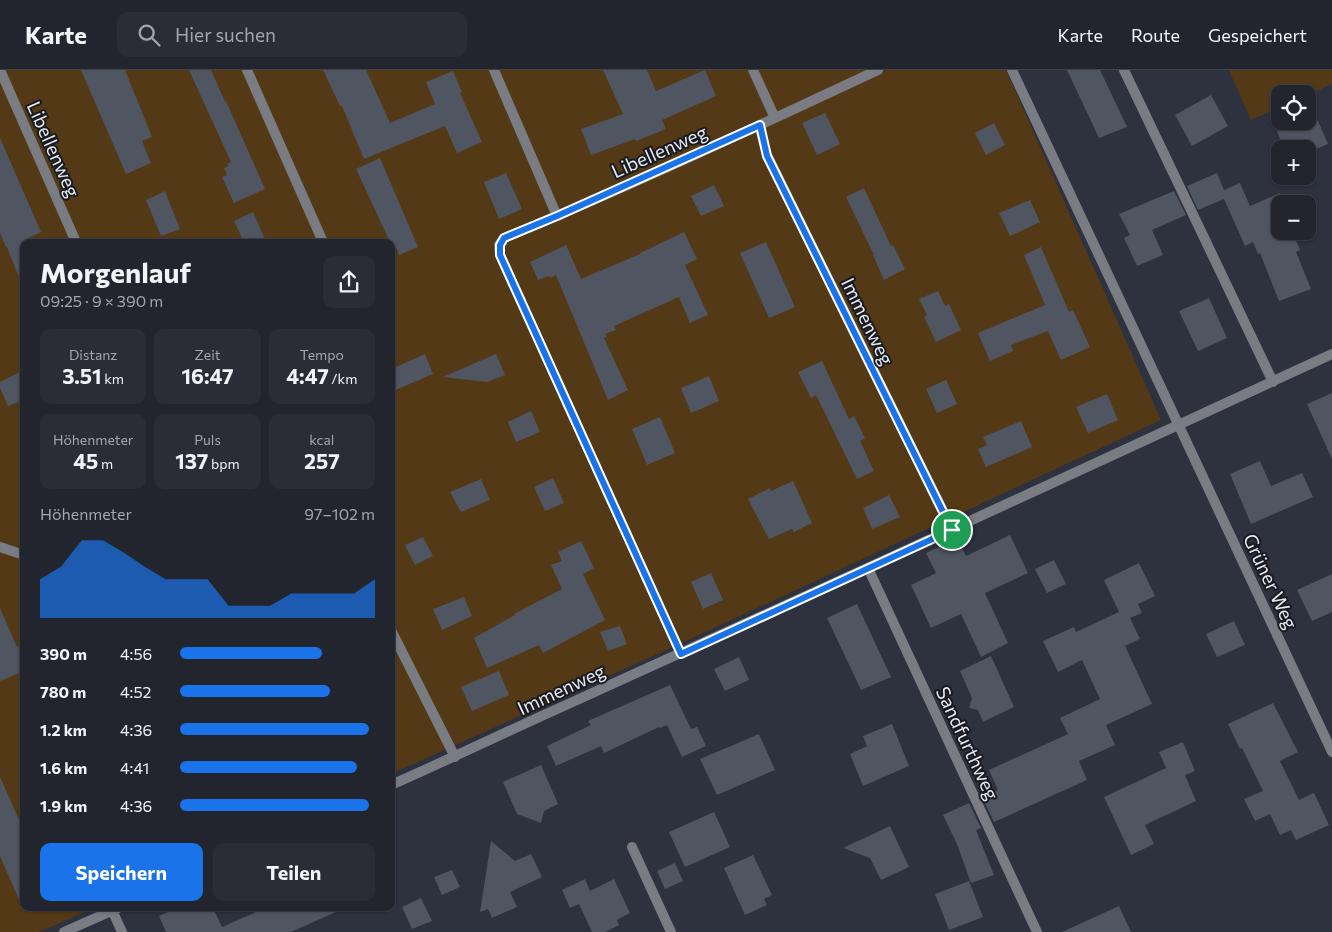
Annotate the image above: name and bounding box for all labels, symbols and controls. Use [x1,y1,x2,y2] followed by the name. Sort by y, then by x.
[117,12,467,57] search box
[25,20,87,49] text: Karte
[135,21,163,49] icon: search
[175,23,276,46] text: Hier suchen
[1058,24,1103,46] text: Karte
[1131,24,1180,46] text: Route
[1208,24,1307,46] text: Gespeichert
[1271,85,1316,240] map controls
[1271,85,1316,130] button: locate
[23,97,85,201] street label: Libellenweg
[607,120,711,182] street label: Libellenweg
[1271,140,1316,185] button: +
[1271,195,1316,240] button: −
[40,255,191,289] text: Morgenlauf
[323,256,375,308] button: share
[837,274,899,368] street label: Immenweg
[40,291,163,310] text: 09:25 · 9 × 390 m
[69,346,117,363] text: Distanz
[194,346,221,363] text: Zeit
[300,346,344,363] text: Tempo
[62,363,102,388] text: 3.51
[181,363,234,388] text: 16:47
[286,363,329,388] text: 4:47
[102,370,124,387] text: km
[329,370,357,387] text: /km
[53,431,133,448] text: Höhenmeter
[194,431,221,448] text: Puls
[309,431,334,448] text: kcal
[73,448,98,473] text: 45
[175,448,208,473] text: 137
[304,448,340,473] text: 257
[98,455,113,472] text: m
[208,455,240,472] text: bpm
[40,504,132,523] text: Höhenmeter
[304,504,375,523] text: 97–102 m
[931,509,973,551] pin
[938,516,966,544] icon: arrive
[1239,530,1303,632] street label: Grüner Weg
[40,644,87,663] text: 390 m
[120,644,152,663] text: 4:56
[513,659,609,719] street label: Immenweg
[40,682,86,701] text: 780 m
[120,682,151,701] text: 4:52
[932,683,1004,803] street label: Sandfurthweg
[40,720,87,739] text: 1.2 km
[120,720,152,739] text: 4:36
[40,758,87,777] text: 1.6 km
[120,758,149,777] text: 4:41
[40,796,87,815] text: 1.9 km
[120,796,152,815] text: 4:36
[40,843,203,901] button: Speichern
[213,843,375,901] button: Teilen

